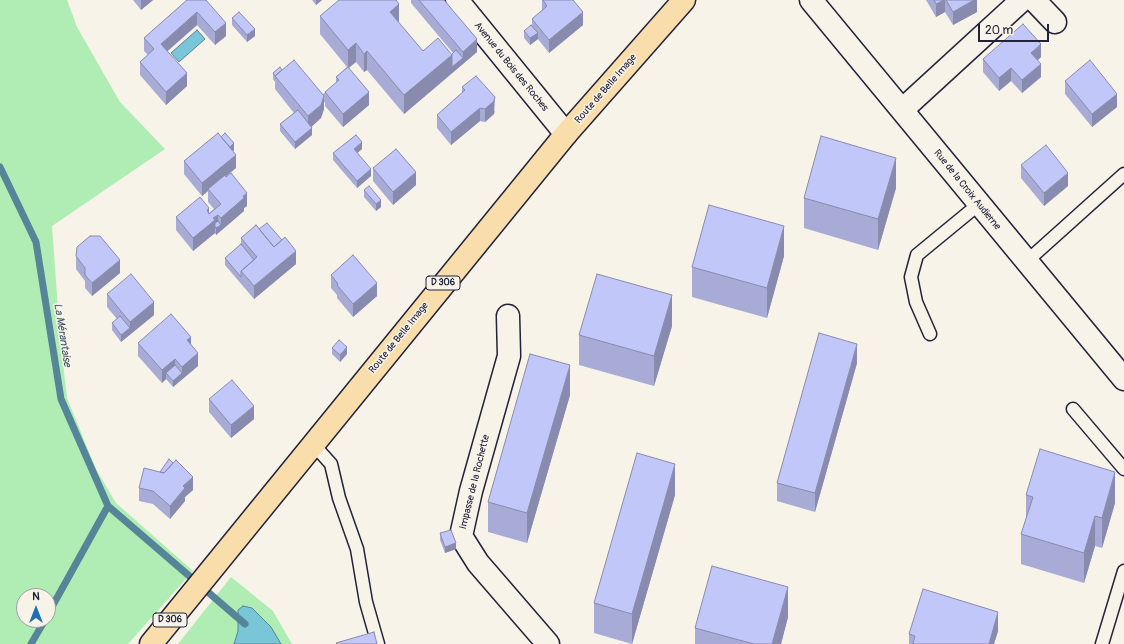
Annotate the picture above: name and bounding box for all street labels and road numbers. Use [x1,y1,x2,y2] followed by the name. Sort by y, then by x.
[471,20,551,114] street label: Avenue du Bois des Roches
[573,52,639,126] street label: Route de Belle Image
[931,147,1003,233] street label: Rue de la Croix Audierne
[426,276,460,290] road number: D 306
[367,300,431,376] street label: Route de Belle Image
[457,433,493,531] street label: Impasse de la Rochette
[153,613,187,627] road number: D 306

